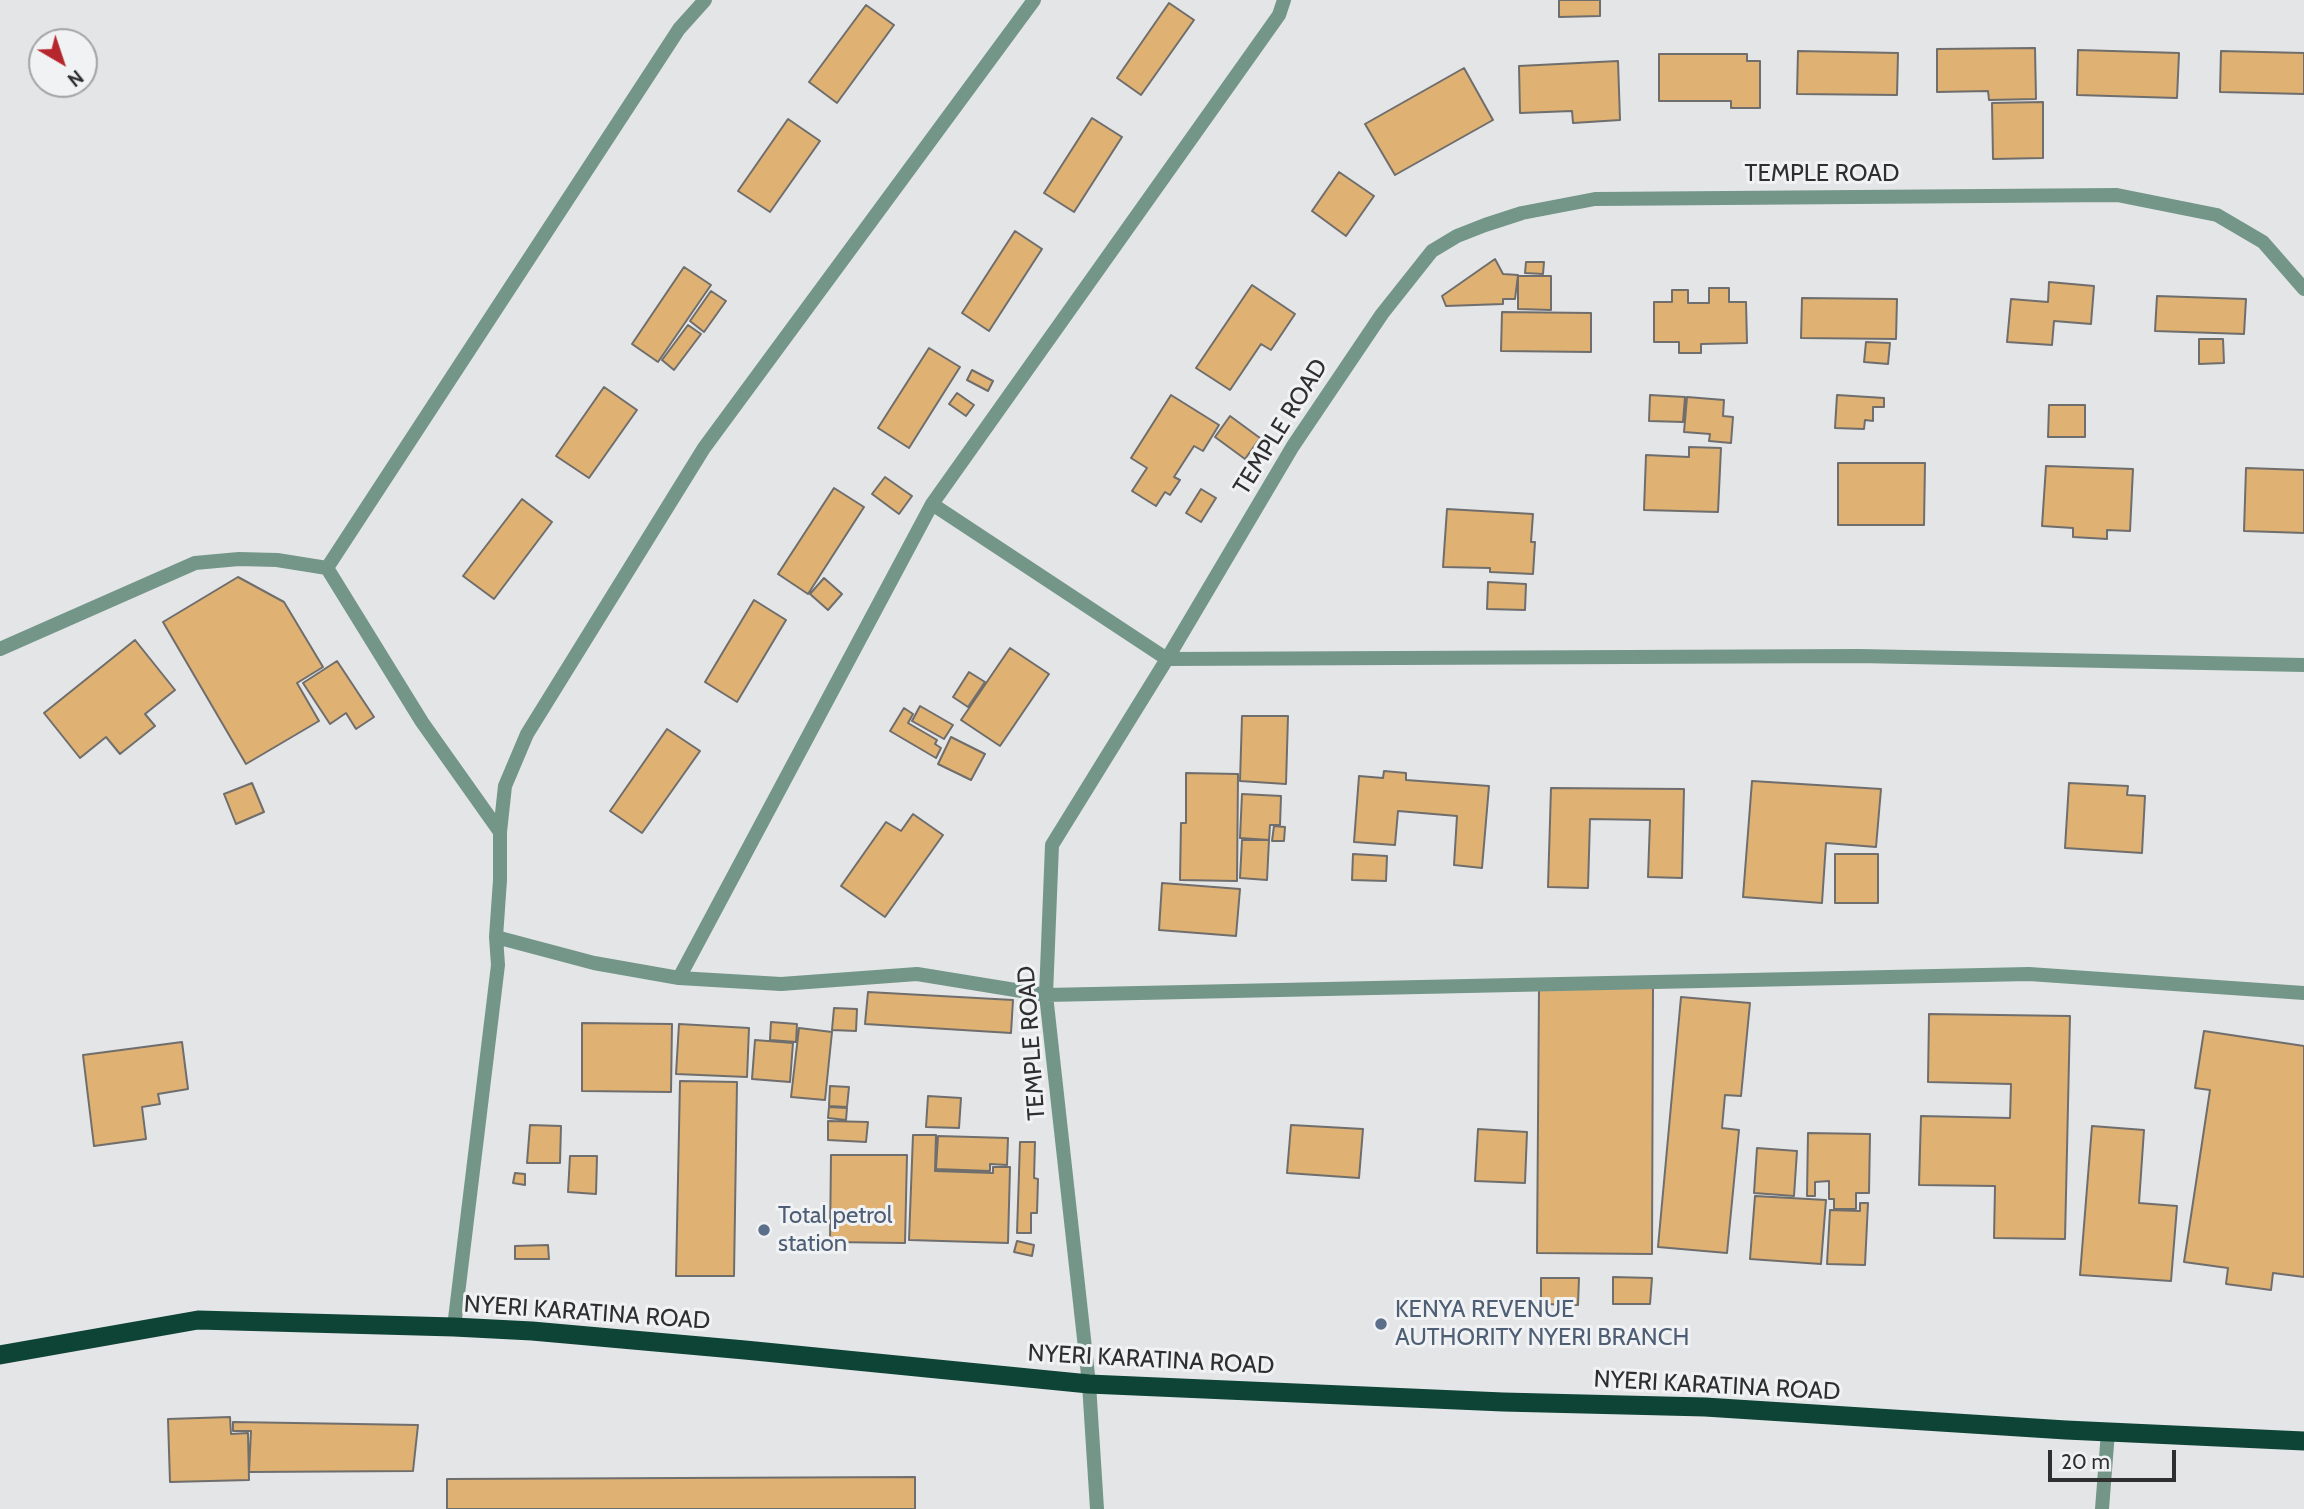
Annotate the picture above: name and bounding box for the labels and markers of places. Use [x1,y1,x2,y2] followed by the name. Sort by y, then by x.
[778,1202,892,1258] place label: Total petrol station
[756,1222,772,1238] marker: Total petrol station
[1395,1296,1689,1352] place label: KENYA REVENUE AUTHORITY NYERI BRANCH
[1373,1316,1389,1332] marker: KENYA REVENUE AUTHORITY NYERI BRANCH

